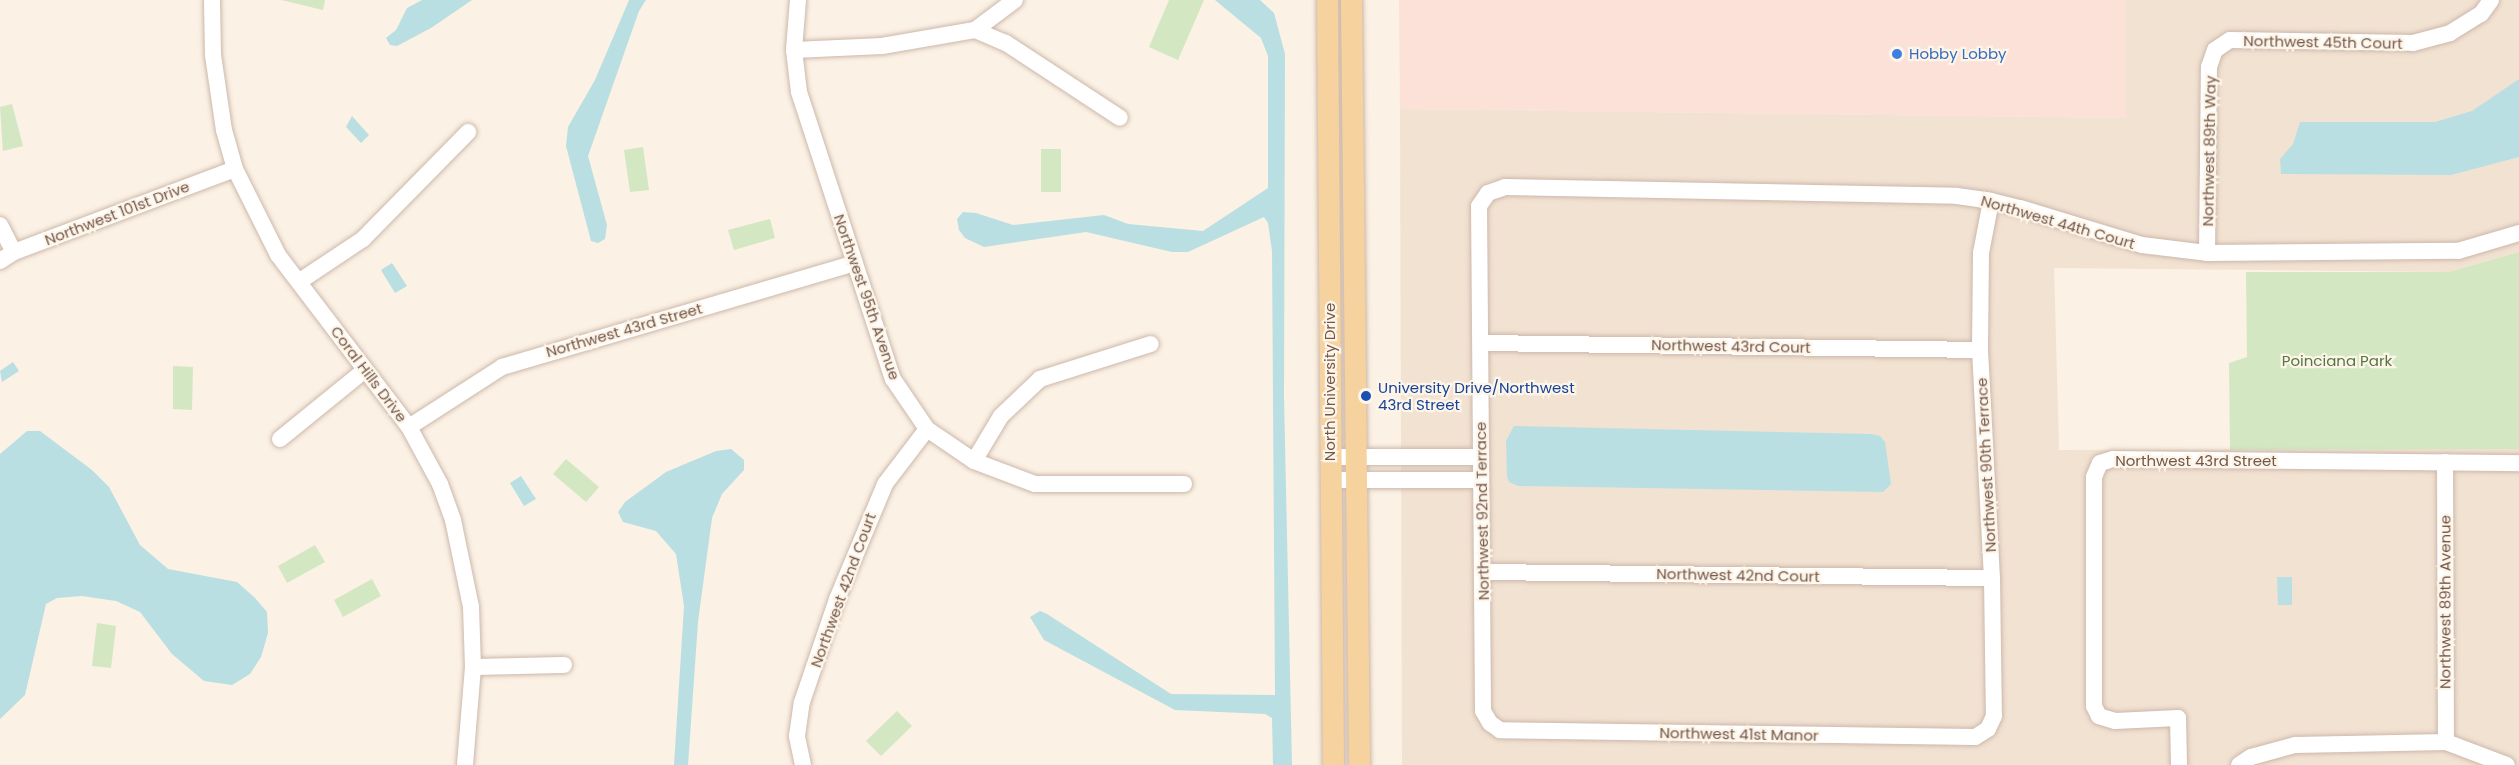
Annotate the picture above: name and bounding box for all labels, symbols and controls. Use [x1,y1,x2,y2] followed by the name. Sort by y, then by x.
[2243,32,2403,52] street label: Northwest 45th Court
[1909,45,2007,63] place label: Hobby Lobby
[1890,47,1904,61] marker: Hobby Lobby
[2199,75,2219,227] street label: Northwest 89th Way
[42,177,192,249] street label: Northwest 101st Drive
[1979,191,2137,253] street label: Northwest 44th Court
[830,212,904,382] street label: Northwest 95th Avenue
[544,299,704,361] street label: Northwest 43rd Street
[1321,303,1339,461] street label: North University Drive
[327,322,411,426] street label: Coral Hills Drive
[1651,336,1811,356] street label: Northwest 43rd Court
[2282,352,2392,370] park label: Poinciana Park
[1972,377,2000,553] street label: Northwest 90th Terrace
[1378,378,1575,413] place label: University Drive/Northwest 43rd Street
[1359,389,1373,403] marker: University Drive/Northwest 43rd Street
[1471,422,1493,600] street label: Northwest 92nd Terrace
[2115,452,2277,470] street label: Northwest 43rd Street
[807,510,879,670] street label: Northwest 42nd Court
[2436,515,2454,689] street label: Northwest 89th Avenue
[1656,565,1820,585] street label: Northwest 42nd Court
[1659,724,1819,744] street label: Northwest 41st Manor

